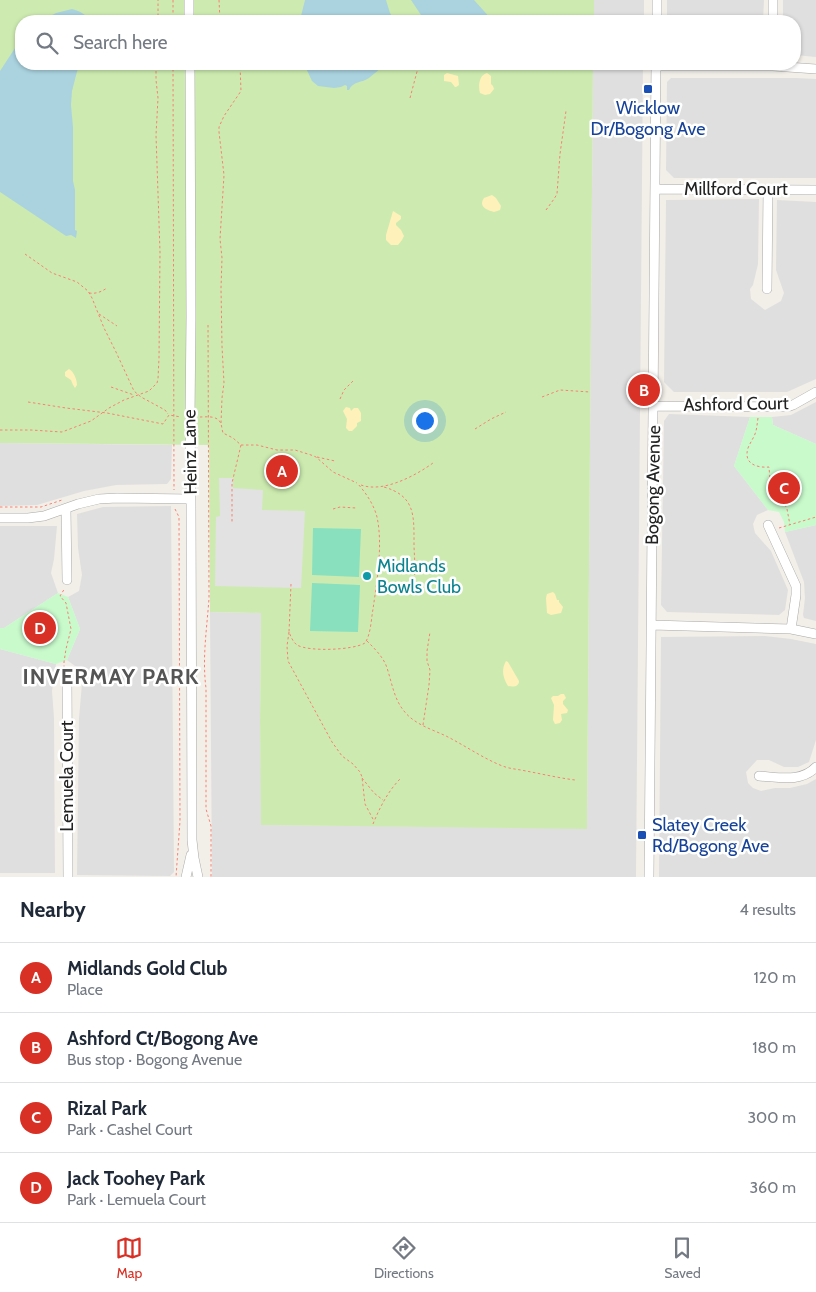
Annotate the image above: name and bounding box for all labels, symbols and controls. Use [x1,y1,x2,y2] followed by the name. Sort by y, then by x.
[15,15,801,70] search box
[33,29,61,57] icon: search
[73,31,167,54] text: Search here
[642,83,654,95] marker: Wicklow Dr/Bogong Ave
[591,97,705,140] place label: Wicklow Dr/Bogong Ave
[684,178,788,200] street label: Millford Court
[628,371,660,409] pin: B
[683,392,789,416] street label: Ashford Court
[412,408,438,434] your location
[178,409,202,495] street label: Heinz Lane
[641,425,665,545] street label: Bogong Avenue
[266,452,298,490] pin: A
[768,469,800,507] pin: C
[377,555,461,598] place label: Midlands Bowls Club
[361,570,373,582] marker: Midlands Bowls Club
[24,609,56,647] pin: D
[22,663,200,690] district label: INVERMAY PARK
[56,720,78,832] street label: Lemuela Court
[652,814,769,857] place label: Slatey Creek Rd/Bogong Ave
[636,829,648,841] marker: Slatey Creek Rd/Bogong Ave
[20,897,86,922] text: Nearby
[739,900,796,919] text: 4 results
[67,957,227,980] text: Midlands Gold Club
[31,968,41,987] text: A
[754,968,796,987] text: 120 m
[67,980,103,999] text: Place
[67,1027,258,1050] text: Ashford Ct/Bogong Ave
[31,1038,41,1057] text: B
[752,1038,796,1057] text: 180 m
[67,1050,242,1069] text: Bus stop · Bogong Avenue
[67,1097,147,1120] text: Rizal Park
[31,1108,41,1127] text: C
[747,1108,796,1127] text: 300 m
[67,1120,193,1139] text: Park · Cashel Court
[67,1167,205,1190] text: Jack Toohey Park
[30,1178,42,1197] text: D
[749,1178,796,1197] text: 360 m
[67,1190,206,1209] text: Park · Lemuela Court
[115,1234,143,1282] tab: Map
[374,1234,434,1282] tab: Directions
[664,1234,701,1282] tab: Saved

